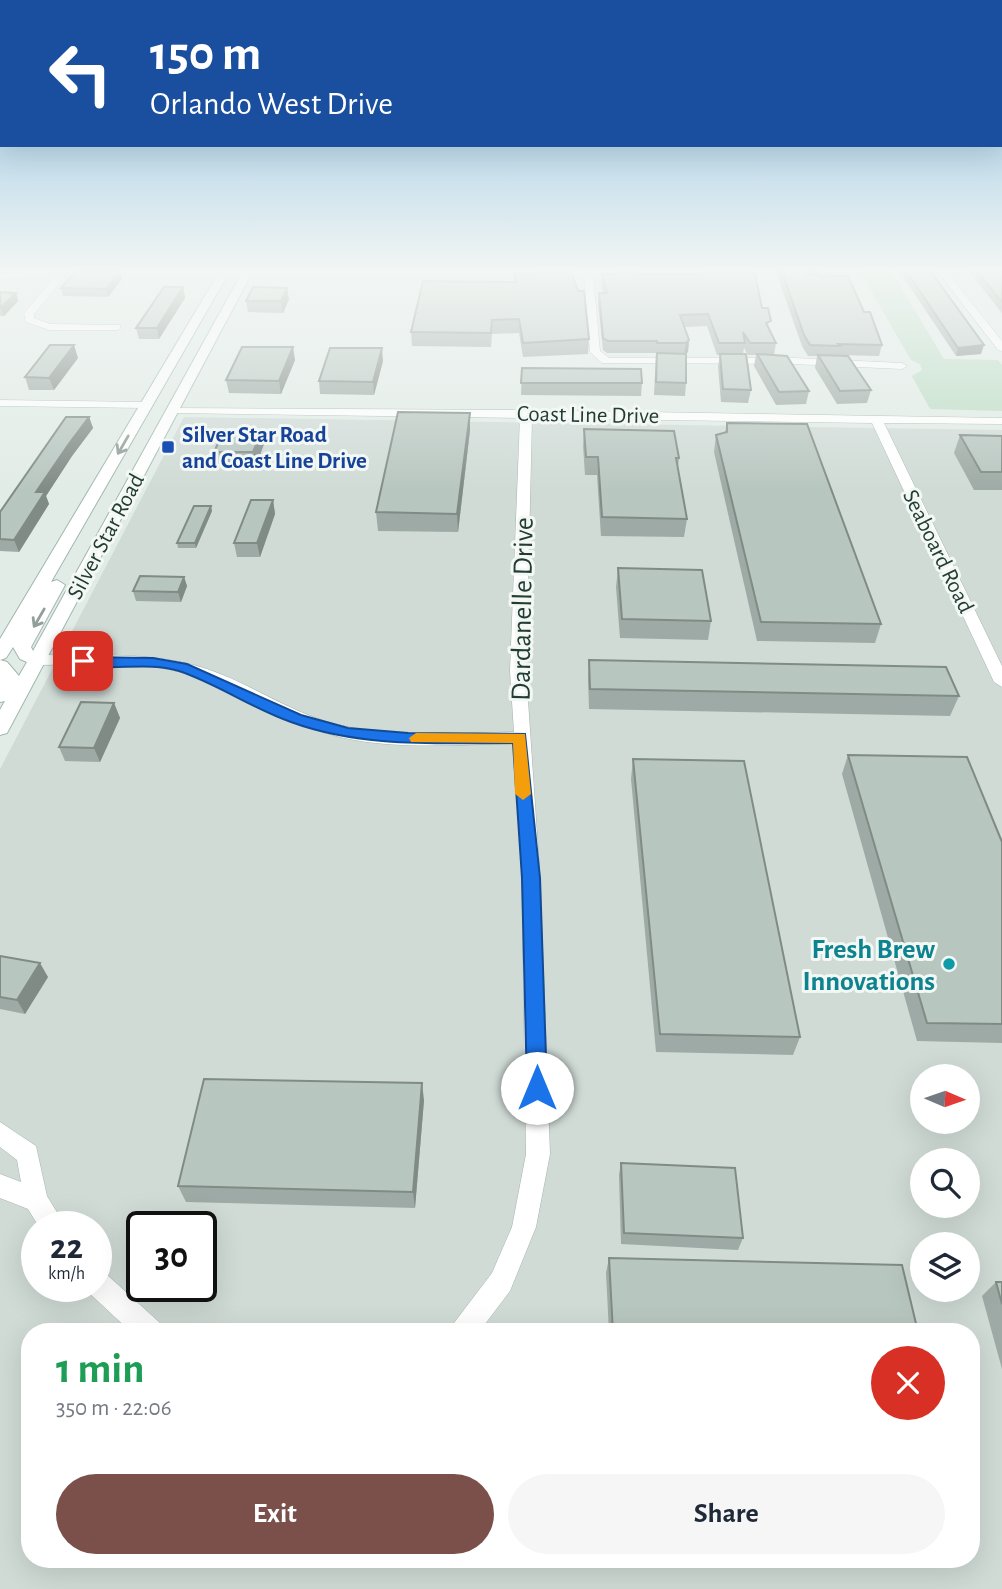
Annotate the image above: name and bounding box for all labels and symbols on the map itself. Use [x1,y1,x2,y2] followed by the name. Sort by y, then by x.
[517,403,659,428] street label: Coast Line Drive
[182,424,367,473] place label: Silver Star Road and Coast Line Drive
[115,434,129,454] one-way arrow
[160,439,176,455] marker: Silver Star Road and Coast Line Drive
[64,470,149,603] street label: Silver Star Road
[898,486,977,617] street label: Seaboard Road
[507,517,539,701] street label: Dardanelle Drive
[31,607,45,627] one-way arrow
[53,631,113,691] pin
[802,936,935,996] place label: Fresh Brew Innovations
[941,956,957,972] marker: Fresh Brew Innovations
[500,1051,574,1125] position arrow
[910,1064,980,1134] north arrow
[126,1211,217,1302] speed limit sign: 30

